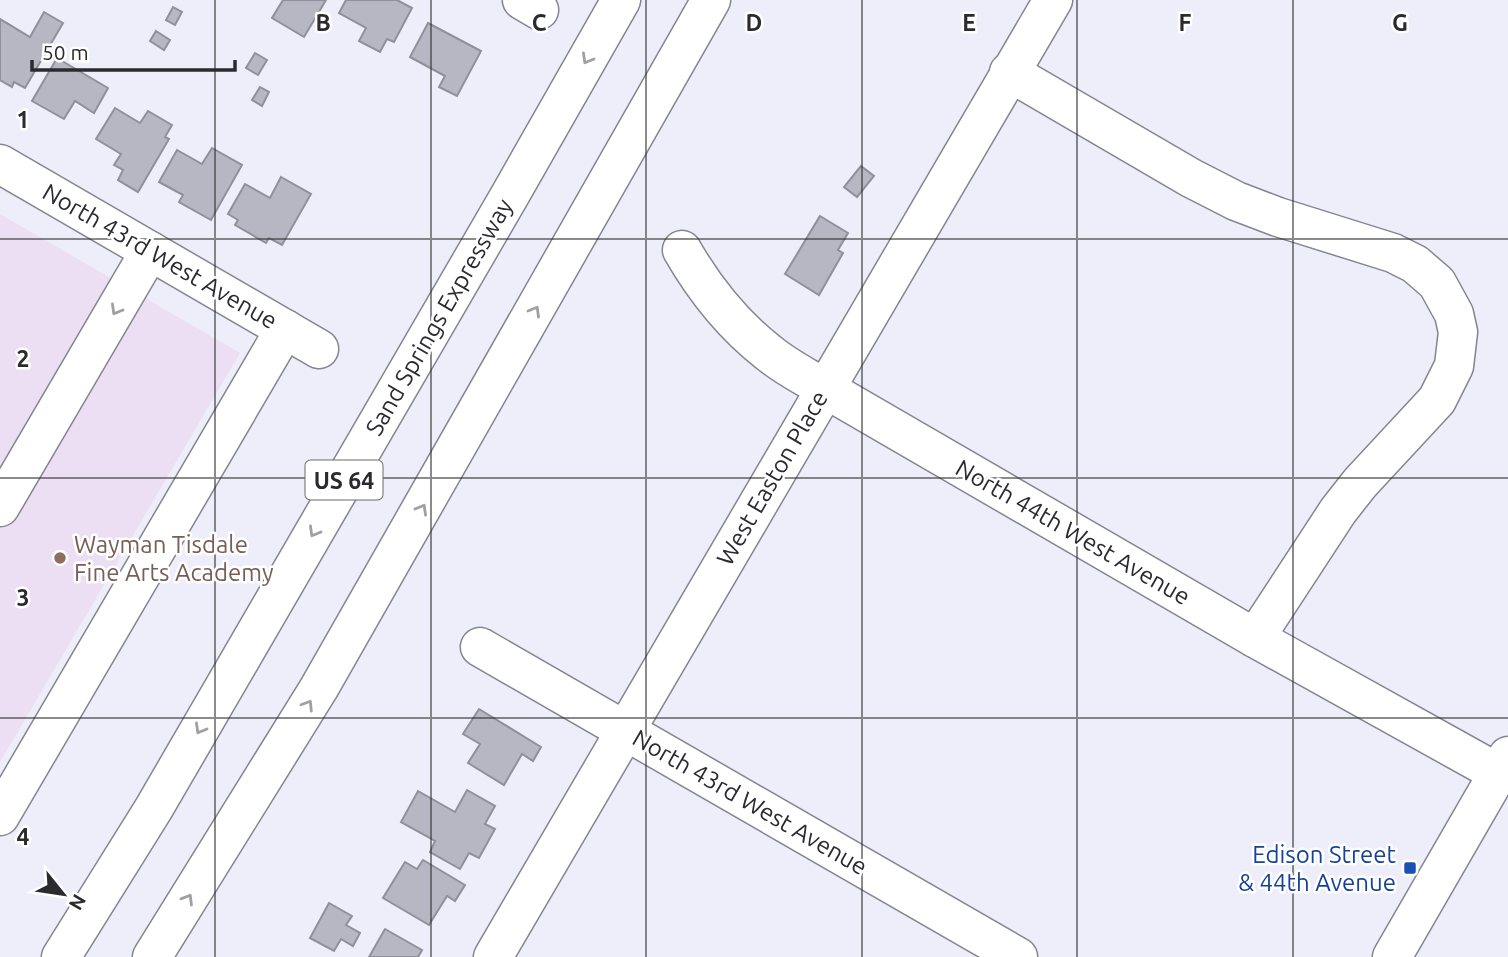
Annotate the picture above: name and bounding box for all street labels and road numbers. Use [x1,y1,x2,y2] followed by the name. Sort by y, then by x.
[38,178,282,334] street label: North 43rd West Avenue
[360,194,518,440] street label: Sand Springs Expressway
[711,386,833,570] street label: West Easton Place
[951,454,1195,610] street label: North 44th West Avenue
[306,460,382,500] road number: US 64
[628,724,872,880] street label: North 43rd West Avenue

